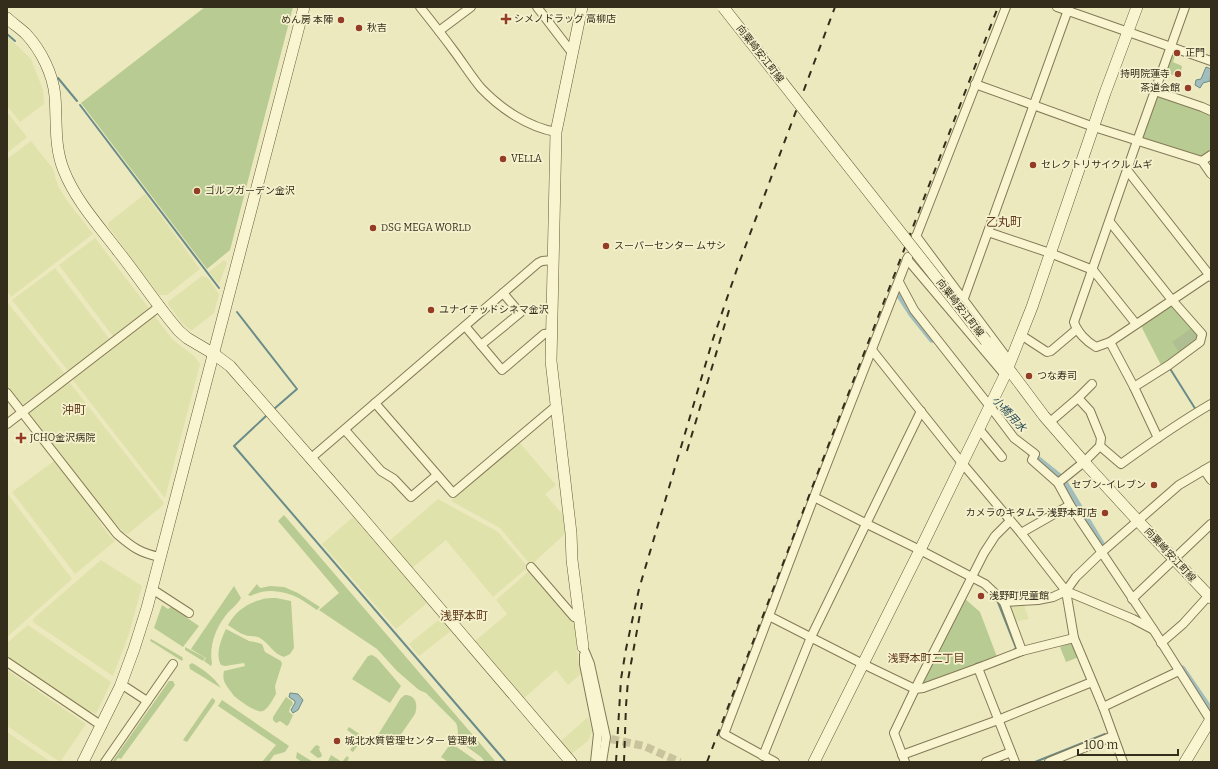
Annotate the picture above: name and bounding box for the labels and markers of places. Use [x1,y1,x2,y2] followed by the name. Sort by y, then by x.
[514,13,616,25] place label: シメノドラッグ 高柳店
[281,14,333,26] place label: めん房 本陣
[501,14,511,24] marker: シメノドラッグ 高柳店
[336,15,346,25] marker: めん房 本陣
[367,22,387,34] place label: 秋吉
[354,23,364,33] marker: 秋吉
[1185,47,1205,59] place label: 正門
[1172,48,1182,58] marker: 正門
[1120,68,1170,80] place label: 持明院蓮寺
[1173,69,1183,79] marker: 持明院蓮寺
[1140,82,1180,94] place label: 茶道会館
[1183,83,1193,93] marker: 茶道会館
[511,153,543,165] place label: VELLA
[498,154,508,164] marker: VELLA
[1041,159,1153,171] place label: セレクトリサイクル ムギ
[1028,160,1038,170] marker: セレクトリサイクル ムギ
[205,185,295,197] place label: ゴルフガーデン金沢
[192,186,202,196] marker: ゴルフガーデン金沢
[381,222,471,234] place label: DSG MEGA WORLD
[368,223,378,233] marker: DSG MEGA WORLD
[614,240,726,252] place label: スーパーセンター ムサシ
[601,241,611,251] marker: スーパーセンター ムサシ
[439,304,549,316] place label: ユナイテッドシネマ金沢
[426,305,436,315] marker: ユナイテッドシネマ金沢
[1037,370,1077,382] place label: つな寿司
[1024,371,1034,381] marker: つな寿司
[15,432,27,444] marker: JCHO金沢病院
[29,432,95,444] place label: JCHO金沢病院
[1071,479,1146,491] place label: セブン-イレブン
[1149,480,1159,490] marker: セブン-イレブン
[966,507,1097,519] place label: カメラのキタムラ 浅野本町店
[1100,508,1110,518] marker: カメラのキタムラ 浅野本町店
[989,590,1049,602] place label: 浅野町児童館
[976,591,986,601] marker: 浅野町児童館
[345,735,477,747] place label: 城北水質管理センター 管理棟
[332,736,342,746] marker: 城北水質管理センター 管理棟

